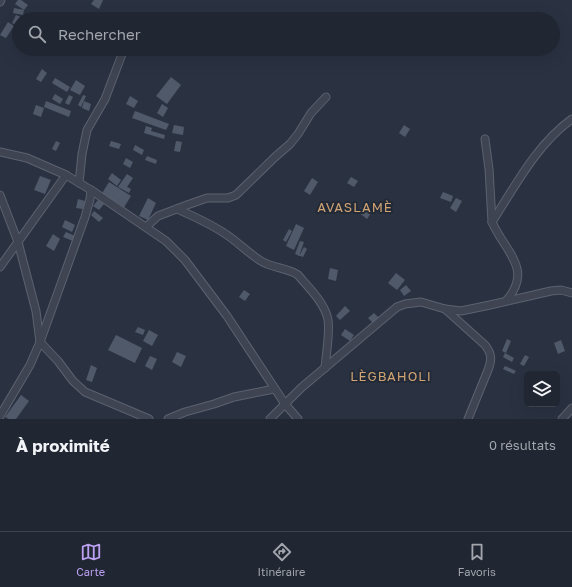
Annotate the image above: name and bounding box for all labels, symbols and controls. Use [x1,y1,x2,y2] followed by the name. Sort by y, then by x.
[12,12,560,56] search box
[26,23,48,45] icon: search
[58,25,141,43] text: Rechercher
[317,199,393,215] district label: AVASLAMÈ
[350,368,432,384] district label: LÈGBAHOLI
[524,371,560,407] map controls
[524,371,560,407] button: layers
[16,435,110,456] text: À proximité
[489,437,556,453] text: 0 résultats
[76,541,105,578] tab: Carte
[258,541,305,578] tab: Itinéraire
[458,541,496,578] tab: Favoris

